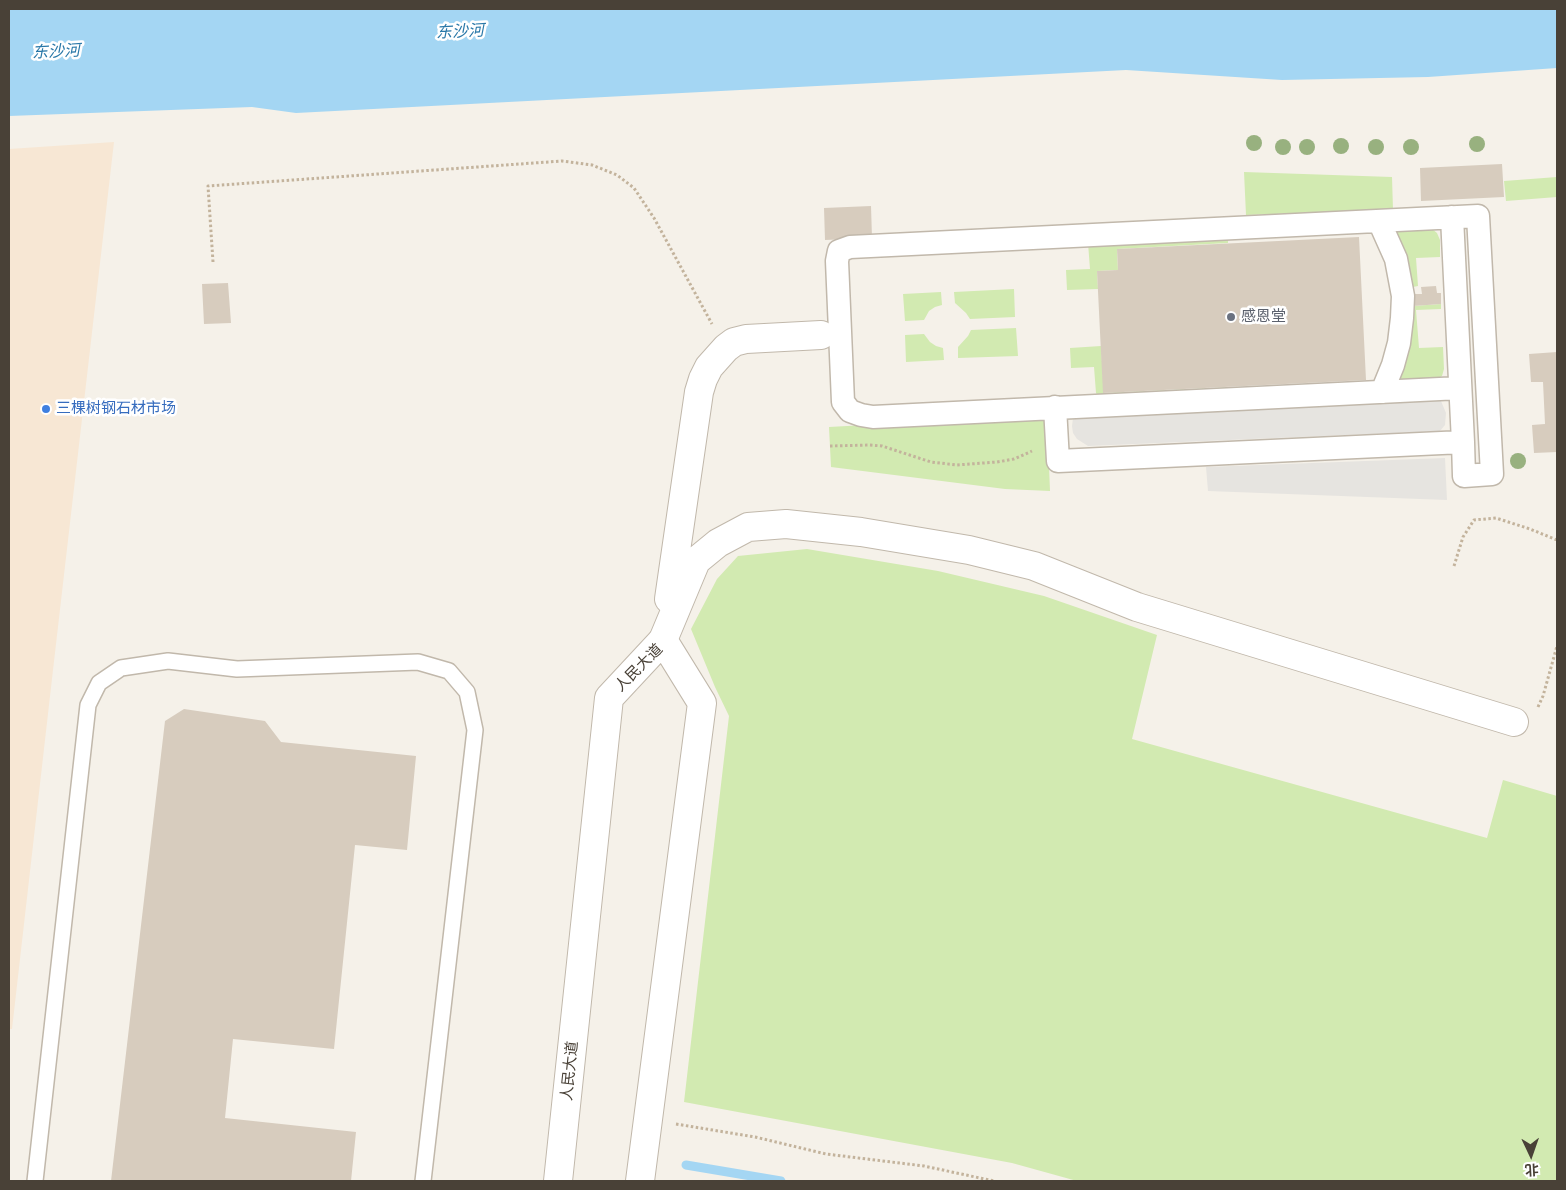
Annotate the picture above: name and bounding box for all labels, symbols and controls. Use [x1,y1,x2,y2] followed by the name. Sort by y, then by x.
[436,21,484,43] water label: 东沙河
[32,41,80,63] water label: 东沙河
[1241,308,1286,326] place label: 感恩堂
[1225,311,1237,323] marker: 感恩堂
[56,400,176,418] place label: 三棵树钢石材市场
[40,403,52,415] marker: 三棵树钢石材市场
[611,640,667,696] street label: 人民大道
[558,1040,582,1102] street label: 人民大道
[1506,1130,1556,1180] north arrow
[1524,1161,1539,1179] text: 北

